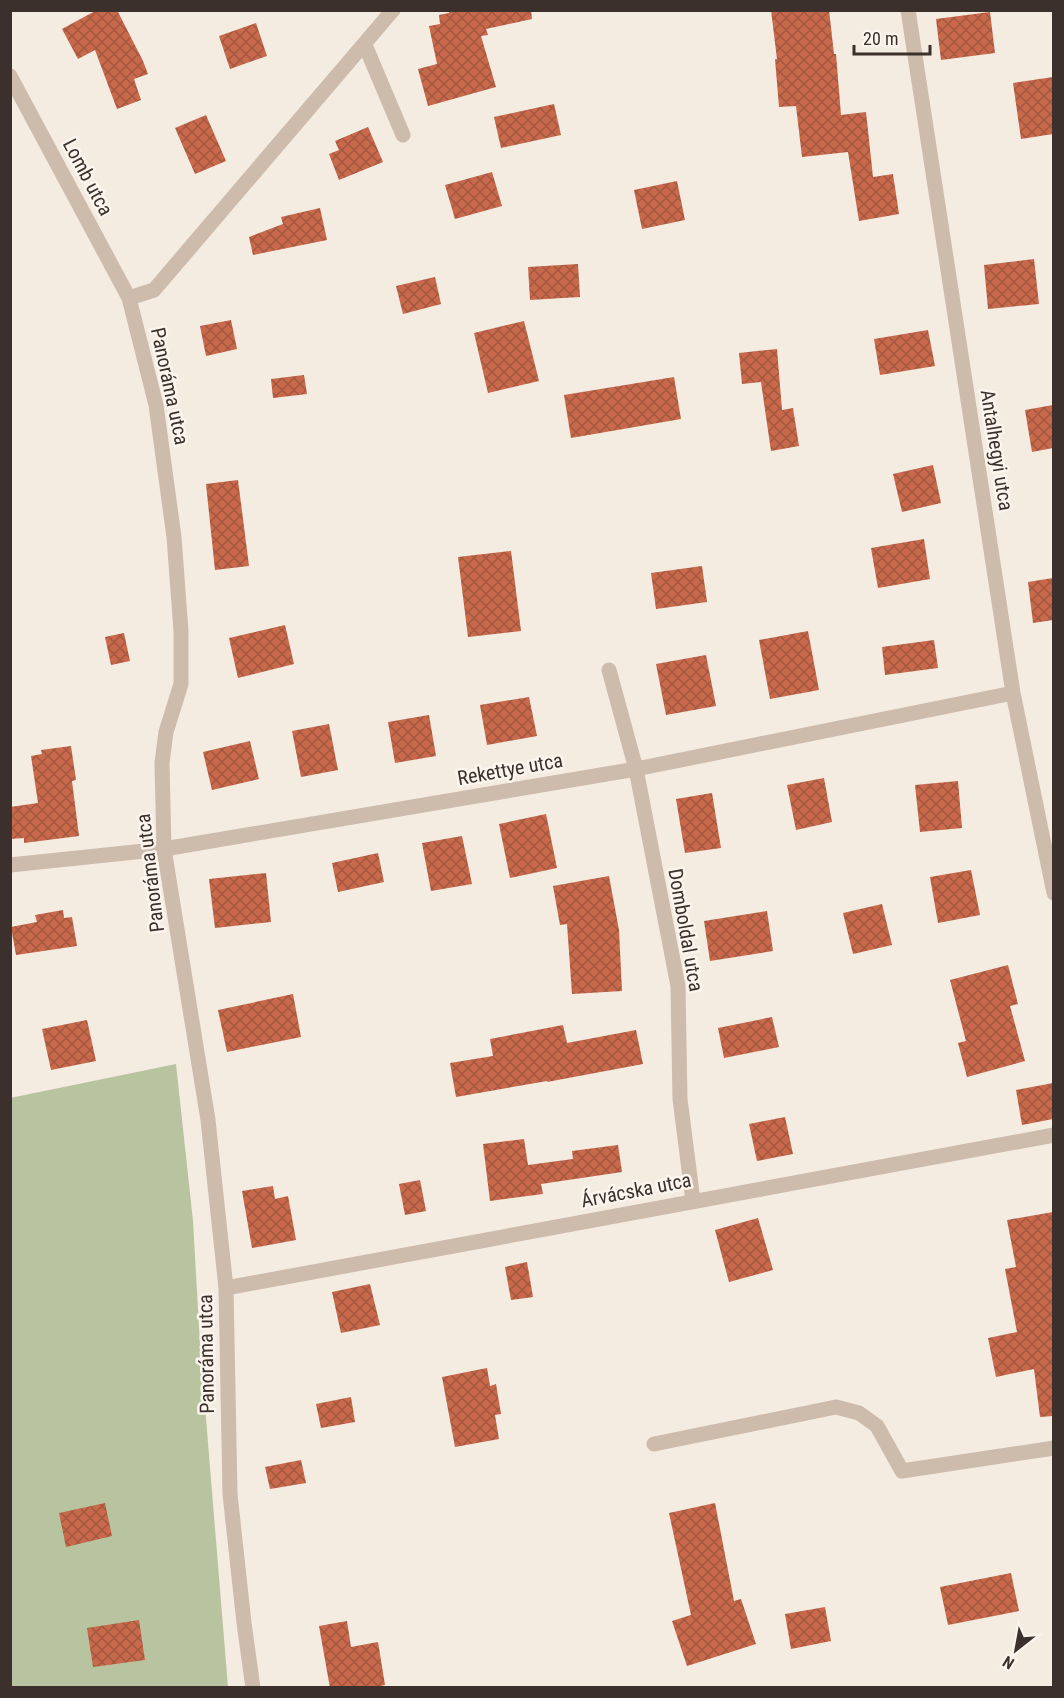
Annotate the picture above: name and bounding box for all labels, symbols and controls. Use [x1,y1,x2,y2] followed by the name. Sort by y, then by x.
[854,18,930,56] scale bar
[863,28,898,49] text: 20 m
[58,135,118,219] street label: Lomb utca
[146,325,194,447] street label: Panoráma utca
[976,388,1018,512] street label: Antalhegyi utca
[455,748,565,790] street label: Rekettye utca
[131,812,169,934] street label: Panoráma utca
[663,867,709,993] street label: Domboldal utca
[579,1168,693,1212] street label: Árvácska utca
[193,1294,219,1414] street label: Panoráma utca
[986,1620,1046,1680] north arrow
[999,1652,1018,1673] text: N

